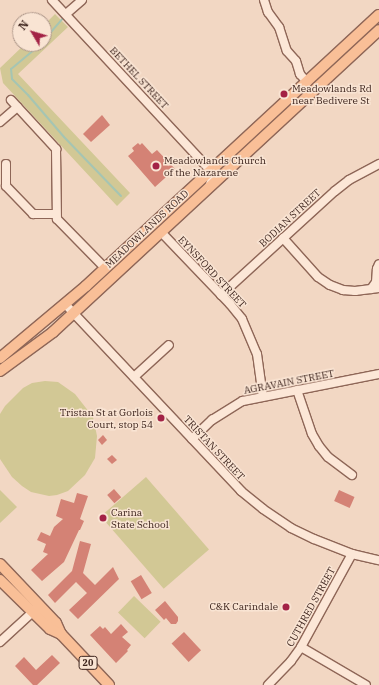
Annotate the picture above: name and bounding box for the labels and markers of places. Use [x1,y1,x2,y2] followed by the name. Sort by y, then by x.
[292,82,372,106] place label: Meadowlands Rd near Bedivere St
[279,89,289,99] marker: Meadowlands Rd near Bedivere St
[164,154,266,178] place label: Meadowlands Church of the Nazarene
[151,161,161,171] marker: Meadowlands Church of the Nazarene
[60,406,153,430] place label: Tristan St at Gorlois Court, stop 54
[156,413,166,423] marker: Tristan St at Gorlois Court, stop 54
[111,506,169,530] place label: Carina State School
[98,513,108,523] marker: Carina State School
[209,601,278,613] place label: C&K Carindale
[281,602,291,612] marker: C&K Carindale

